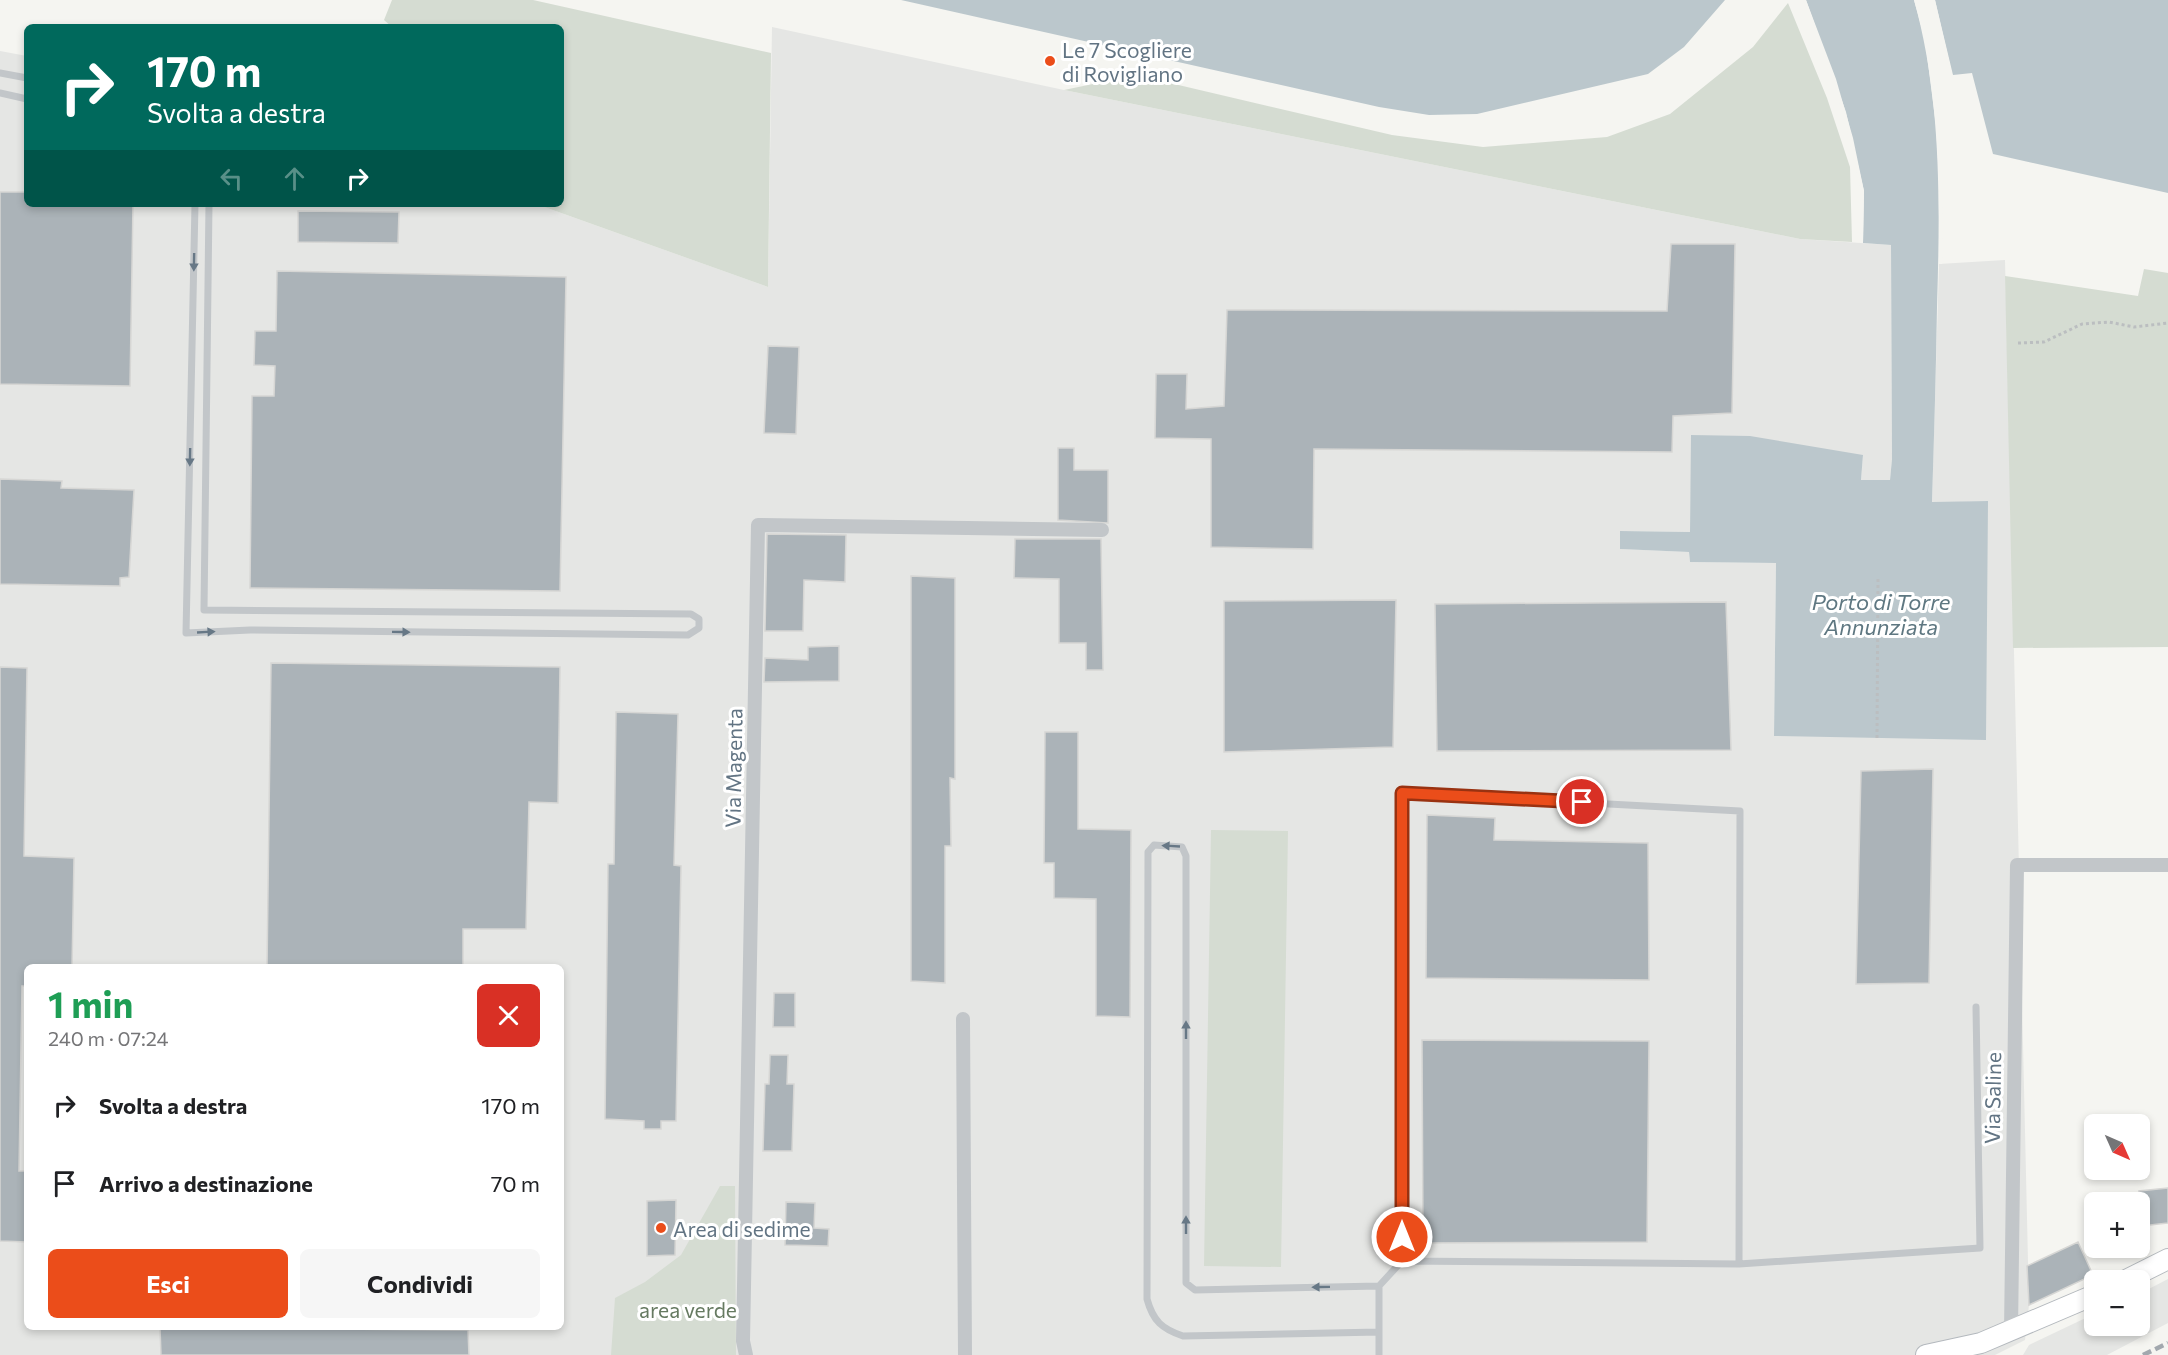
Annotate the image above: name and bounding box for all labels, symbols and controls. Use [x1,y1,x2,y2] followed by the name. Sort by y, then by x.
[1062,37,1192,86] place label: Le 7 Scogliere di Rovigliano
[147,44,261,96] text: 170 m
[48,48,126,126] icon: right
[1043,54,1057,68] marker: Le 7 Scogliere di Rovigliano
[147,96,326,129] text: Svolta a destra
[215,162,248,195] icon: left
[278,162,311,195] icon: ahead
[341,162,374,195] icon: right
[189,253,199,272] one-way arrow
[185,448,195,467] one-way arrow
[1812,588,1951,640] water label: Porto di Torre Annunziata
[197,627,216,636] one-way arrow
[392,627,411,636] one-way arrow
[719,708,747,828] street label: Via Magenta
[1556,776,1607,827] pin
[1565,785,1598,818] icon: arrive
[1162,842,1181,851] one-way arrow
[48,981,133,1025] text: 1 min
[477,984,540,1047] button: close
[1181,1020,1191,1039] one-way arrow
[48,1026,168,1050] text: 240 m · 07:24
[1979,1052,2005,1144] street label: Via Saline
[48,1089,81,1122] icon: right
[99,1092,247,1119] text: Svolta a destra
[481,1092,540,1119] text: 170 m
[2084,1114,2150,1180] north arrow
[2084,1114,2150,1336] map controls
[48,1167,81,1200] icon: arrive
[99,1170,313,1197] text: Arrivo a destinazione
[491,1170,540,1197] text: 70 m
[2084,1192,2150,1258] button: +
[1370,1205,1434,1269] position arrow
[1181,1215,1190,1234] one-way arrow
[673,1216,811,1241] place label: Area di sedime
[654,1221,668,1235] marker: Area di sedime
[48,1249,288,1318] button: Esci
[300,1249,540,1318] button: Condividi
[2084,1270,2150,1336] button: −
[1311,1282,1330,1292] one-way arrow
[639,1297,737,1322] park label: area verde

